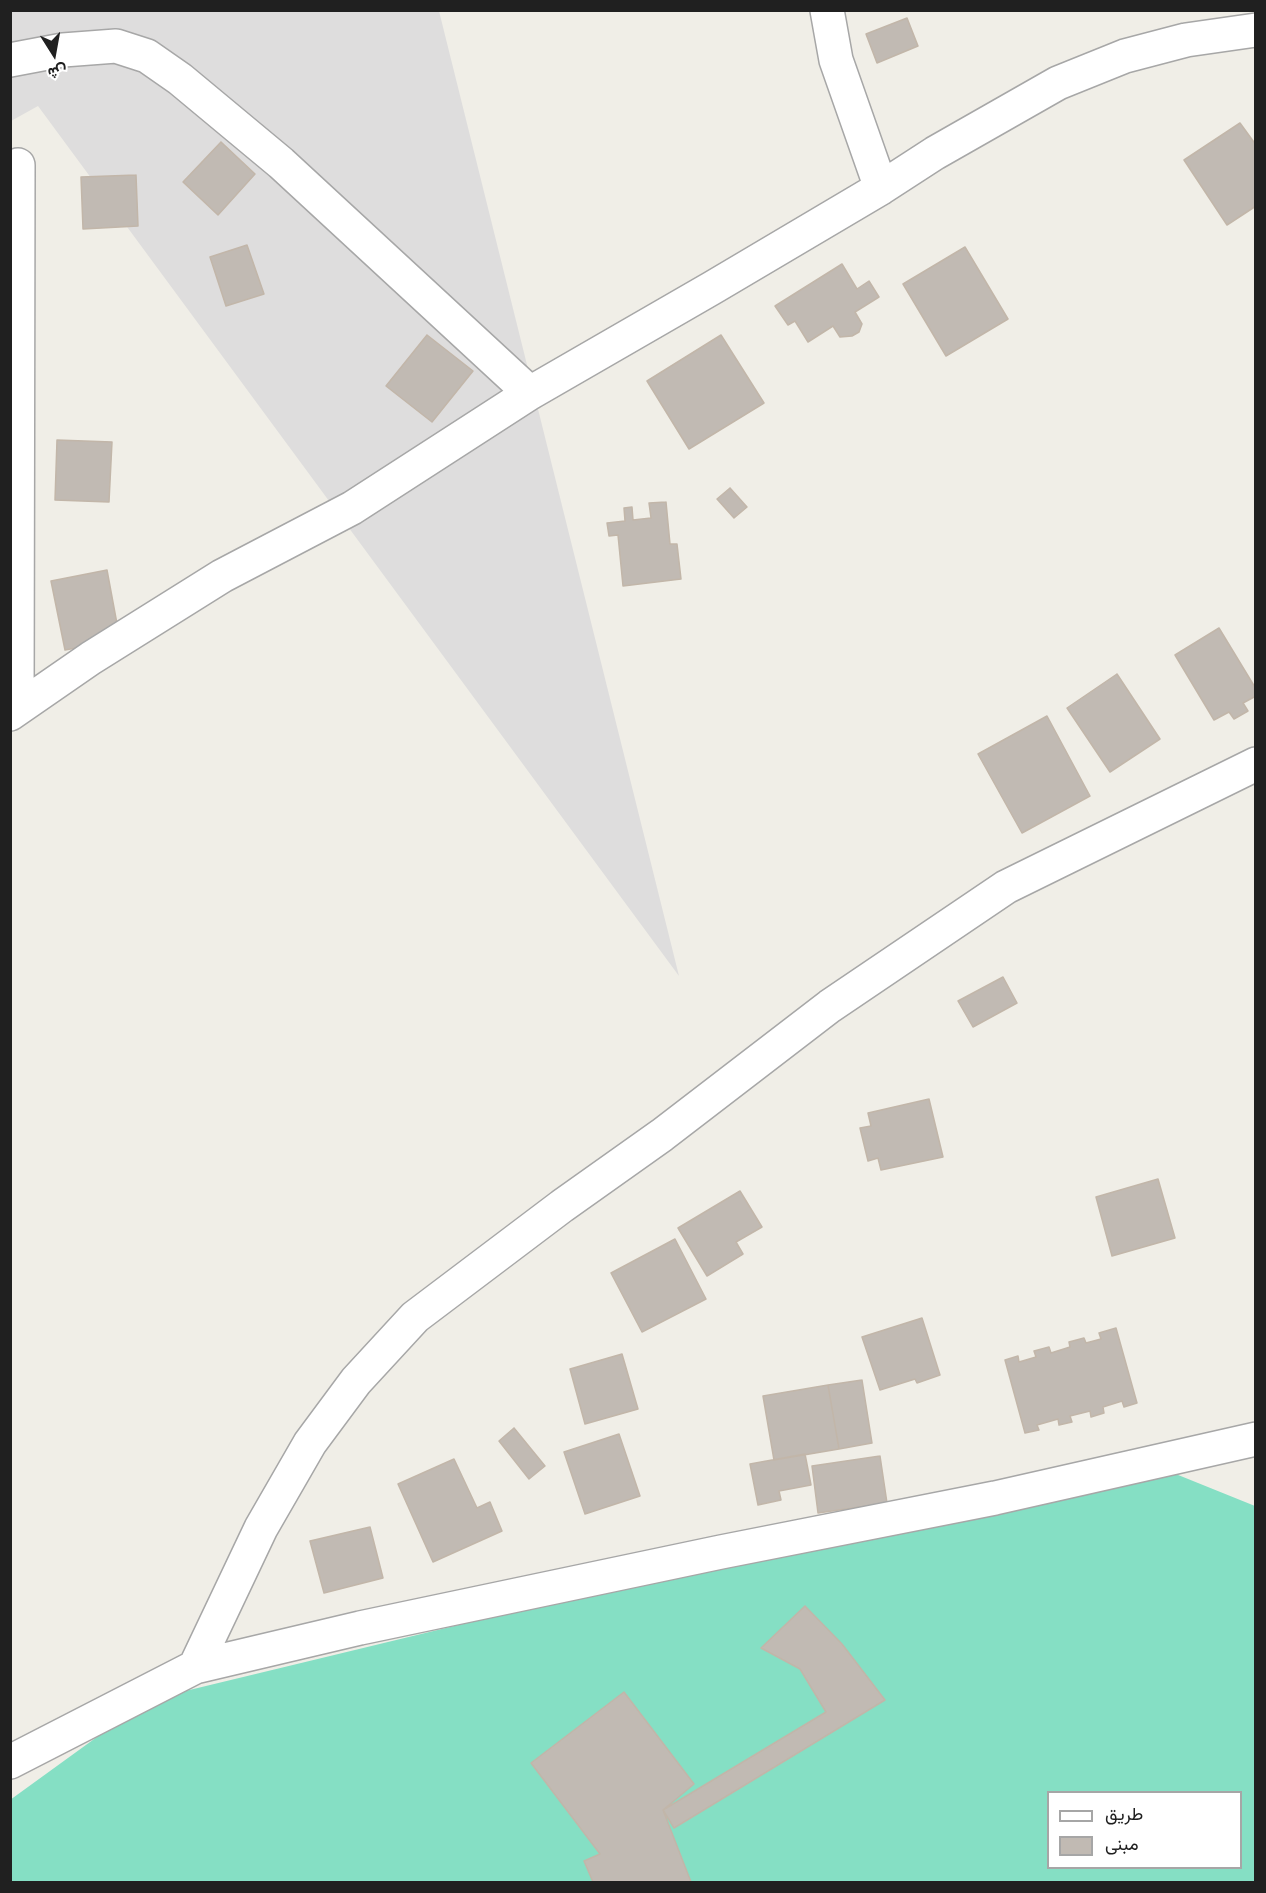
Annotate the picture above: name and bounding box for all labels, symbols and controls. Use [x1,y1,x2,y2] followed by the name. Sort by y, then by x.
[24,24,84,84] north arrow
[46,61,69,83] text: ش
[1047,1791,1242,1869] legend
[1105,1803,1143,1825] text: طريق
[1105,1833,1139,1855] text: مبنى

